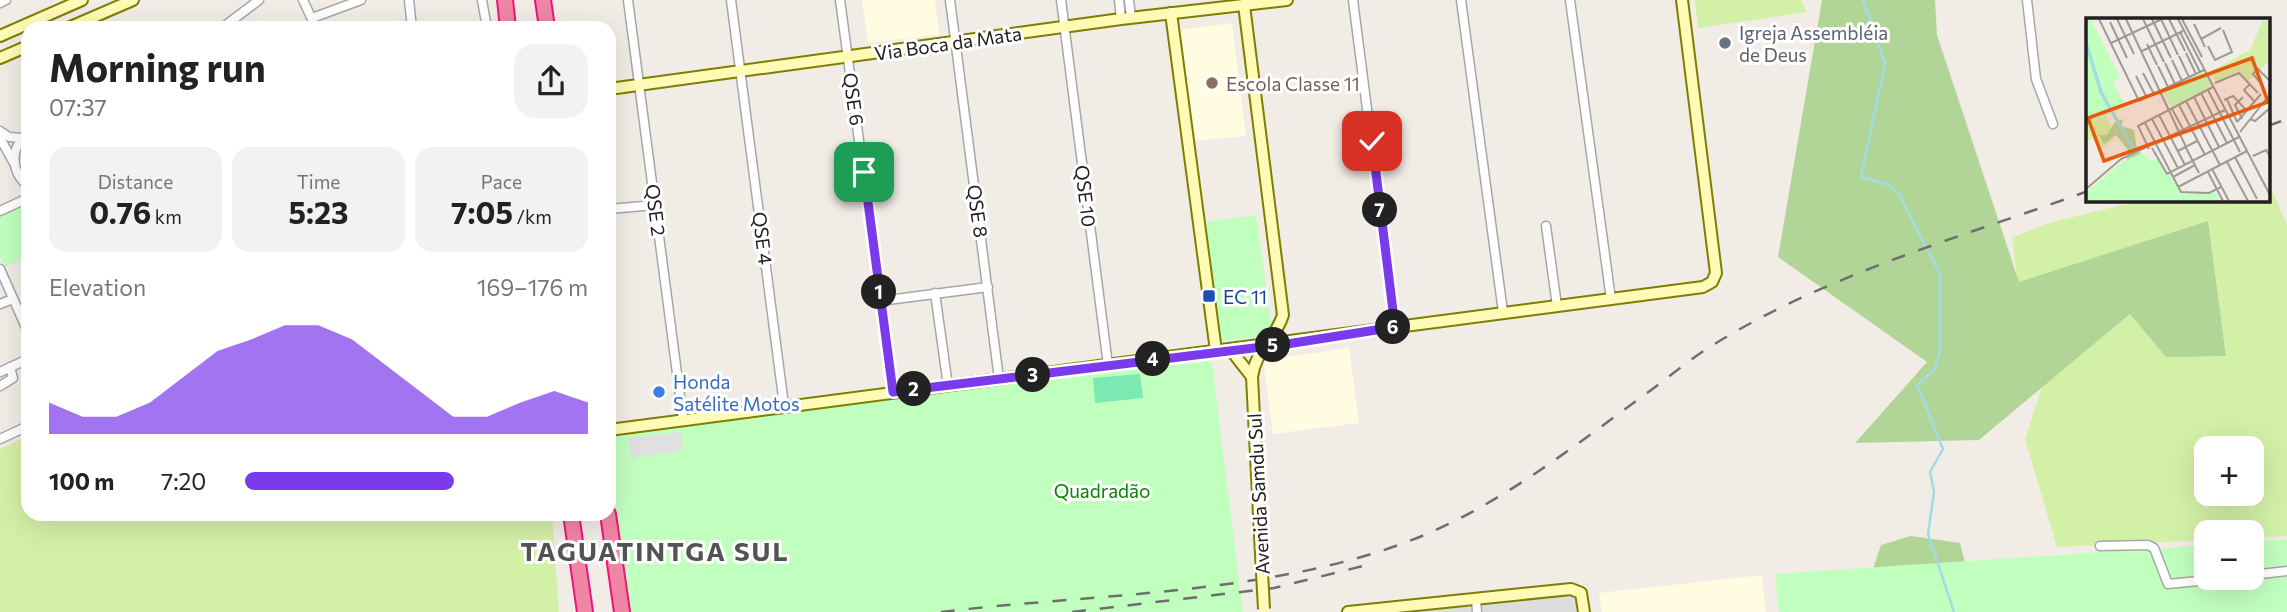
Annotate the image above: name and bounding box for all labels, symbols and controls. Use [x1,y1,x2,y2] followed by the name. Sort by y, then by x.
[2086,18,2270,201] inset map
[873,21,1023,65] street label: Via Boca da Mata
[1739,21,1888,66] place label: Igreja Assembléia de Deus
[1717,35,1733,51] marker: Igreja Assembléia de Deus
[49,43,266,90] text: Morning run
[514,44,588,118] button: share
[839,71,869,127] street label: QSE 6
[1226,72,1360,95] place label: Escola Classe 11
[1204,75,1220,91] marker: Escola Classe 11
[49,93,107,121] text: 07:37
[1342,111,1402,171] pin
[1353,122,1391,160] icon: check
[834,142,894,202] pin
[845,153,883,191] icon: arrive
[1071,164,1101,228] street label: QSE 10
[98,170,173,193] text: Distance
[297,170,340,193] text: Time
[481,170,522,193] text: Pace
[641,183,671,237] street label: QSE 2
[963,183,993,239] street label: QSE 8
[1362,192,1398,228] pin: 7
[89,193,151,230] text: 0.76
[289,193,348,230] text: 5:23
[451,193,513,230] text: 7:05
[1374,198,1385,221] text: 7
[151,205,182,228] text: km
[513,205,552,228] text: /km
[748,210,778,266] street label: QSE 4
[49,273,146,301] text: Elevation
[477,273,588,301] text: 169–176 m
[862,274,896,310] pin: 1
[874,280,883,303] text: 1
[1223,285,1267,308] place label: EC 11
[1201,288,1217,304] marker: EC 11
[1376,310,1410,344] pin: 6
[1387,315,1398,338] text: 6
[1256,328,1290,362] pin: 5
[1267,333,1278,356] text: 5
[1136,342,1170,376] pin: 4
[1147,347,1158,370] text: 4
[1016,358,1050,392] pin: 3
[1027,363,1038,386] text: 3
[673,370,800,415] place label: Honda Satélite Motos
[897,372,932,406] pin: 2
[908,377,919,400] text: 2
[651,384,667,400] marker: Honda Satélite Motos
[1242,413,1274,575] street label: Avenida Samdu Sul
[2194,436,2264,590] map controls
[2194,436,2264,506] button: +
[49,467,114,495] text: 100 m
[161,467,206,495] text: 7:20
[1054,479,1150,502] park label: Quadradão
[2194,520,2264,590] button: −
[520,535,790,566] district label: TAGUATINTGA SUL

